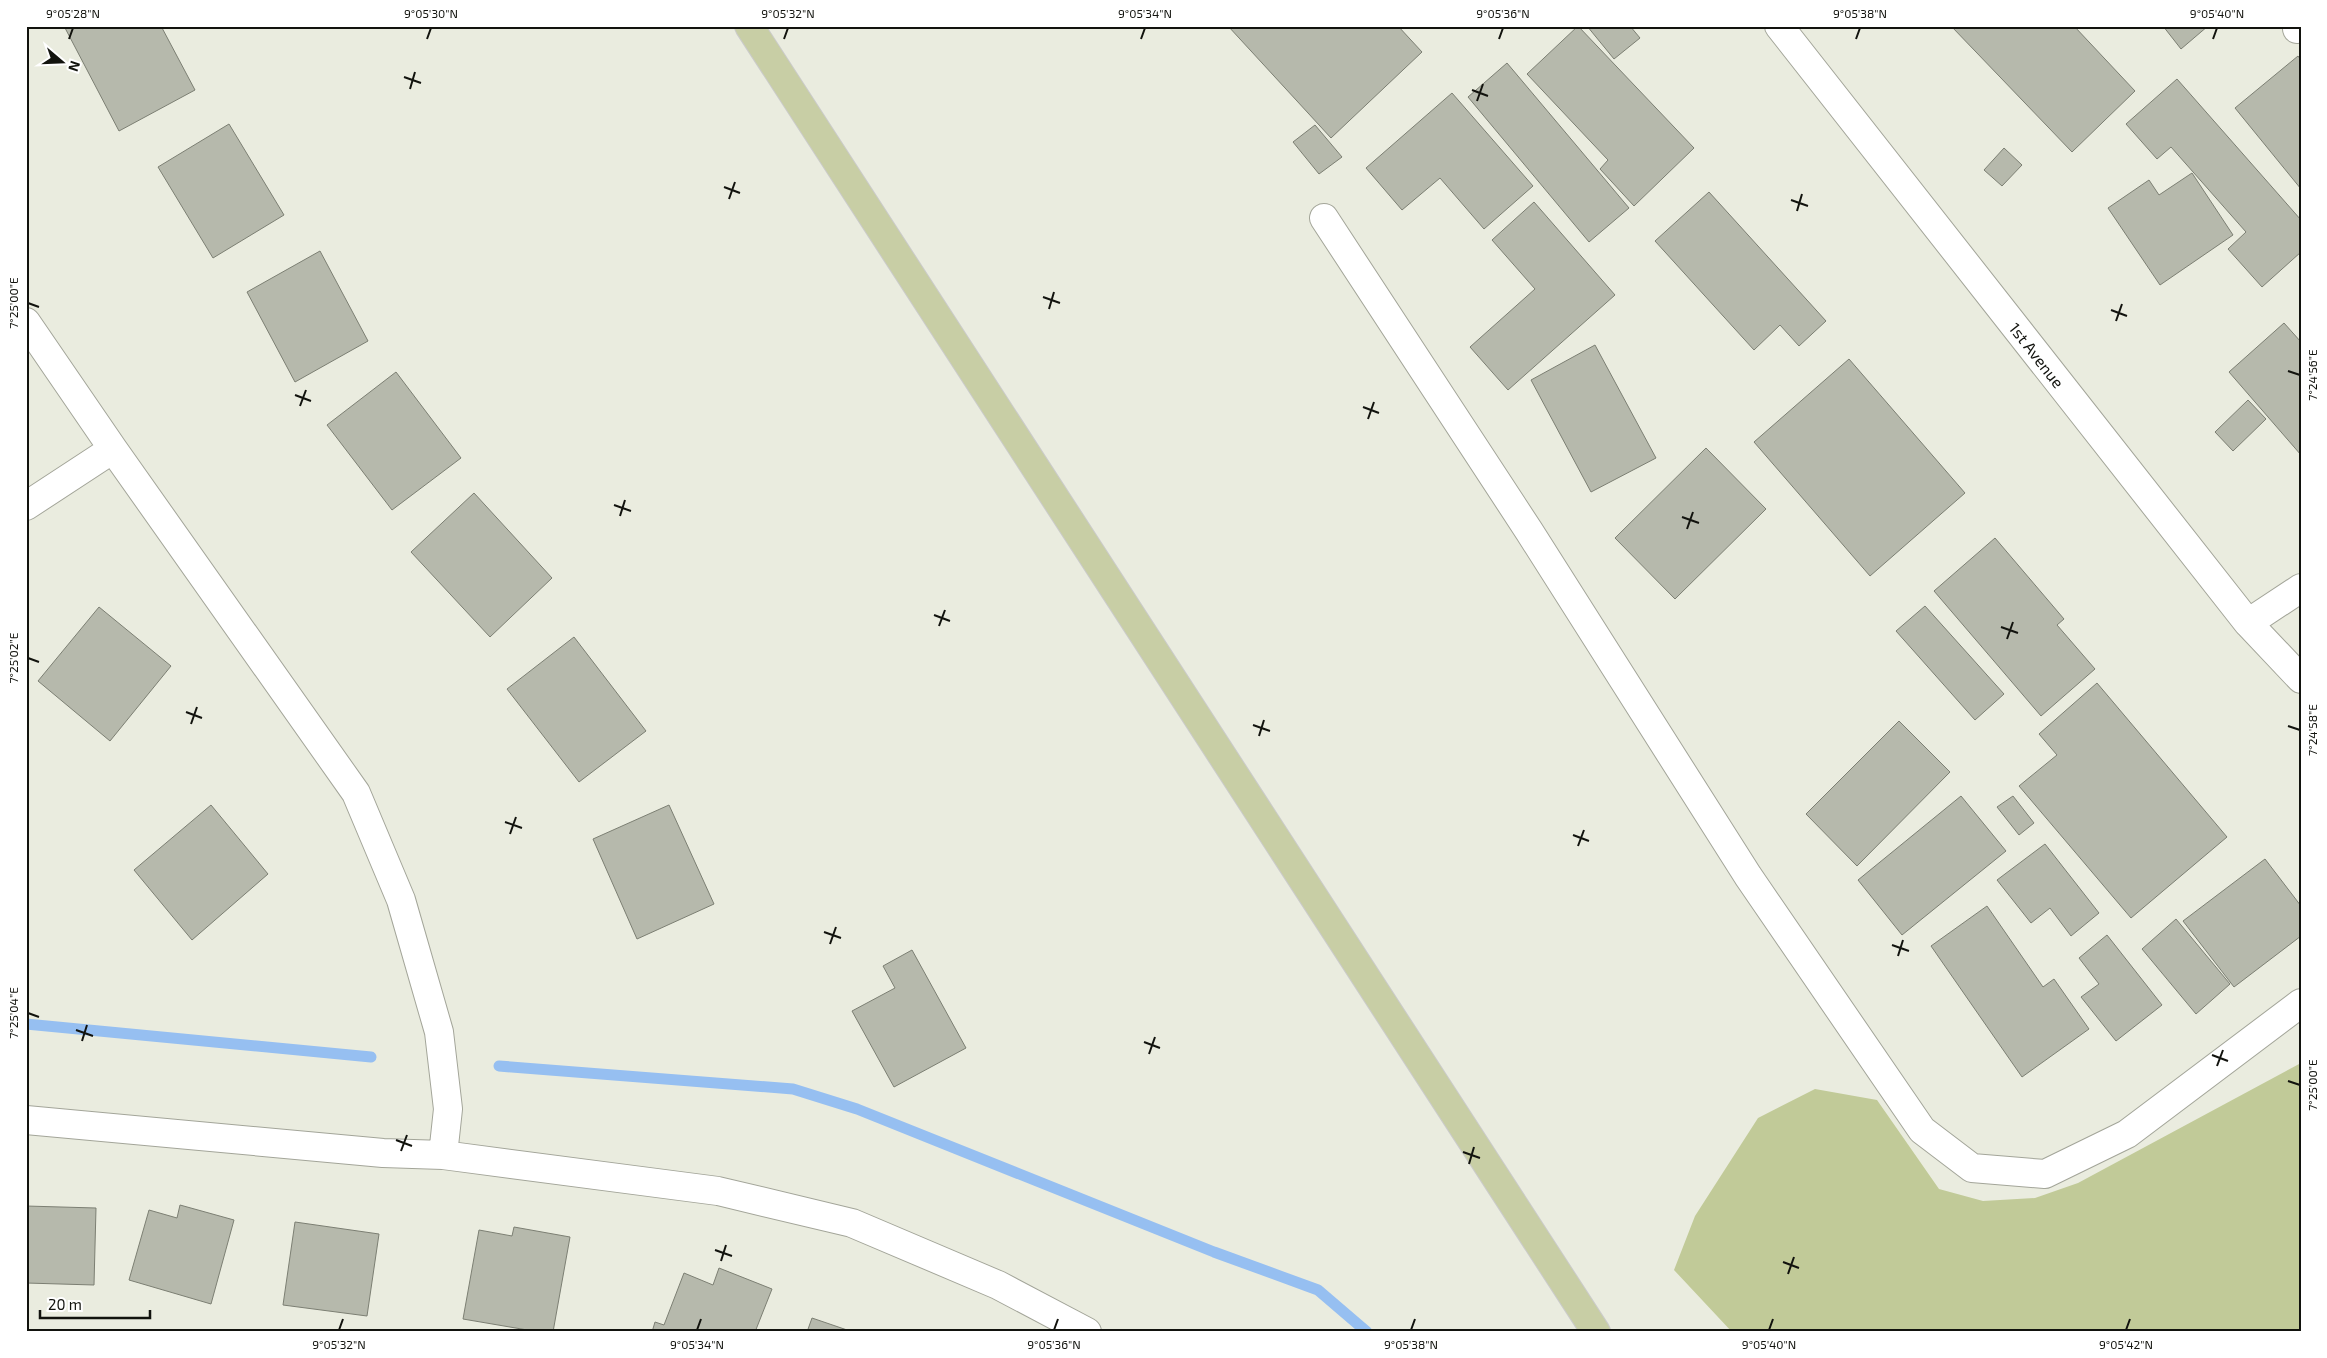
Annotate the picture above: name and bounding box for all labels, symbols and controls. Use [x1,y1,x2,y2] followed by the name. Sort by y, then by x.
[46,6,100,20] text: 9°05'28"N
[404,6,458,20] text: 9°05'30"N
[761,6,815,20] text: 9°05'32"N
[1118,6,1172,20] text: 9°05'34"N
[1476,6,1530,20] text: 9°05'36"N
[1833,6,1887,20] text: 9°05'38"N
[2190,6,2244,20] text: 9°05'40"N
[38,38,88,88] north arrow
[65,59,84,74] text: N
[6,277,20,329] text: 7°25'00"E
[2006,319,2068,391] street label: 1st Avenue
[2305,349,2319,401] text: 7°24'56"E
[6,632,20,684] text: 7°25'02"E
[2305,704,2319,756] text: 7°24'58"E
[6,987,20,1039] text: 7°25'04"E
[2305,1059,2319,1111] text: 7°25'00"E
[40,1288,150,1320] scale bar
[48,1295,82,1313] text: 20 m
[312,1337,366,1351] text: 9°05'32"N
[670,1337,724,1351] text: 9°05'34"N
[1027,1337,1081,1351] text: 9°05'36"N
[1384,1337,1438,1351] text: 9°05'38"N
[1742,1337,1796,1351] text: 9°05'40"N
[2099,1337,2153,1351] text: 9°05'42"N

